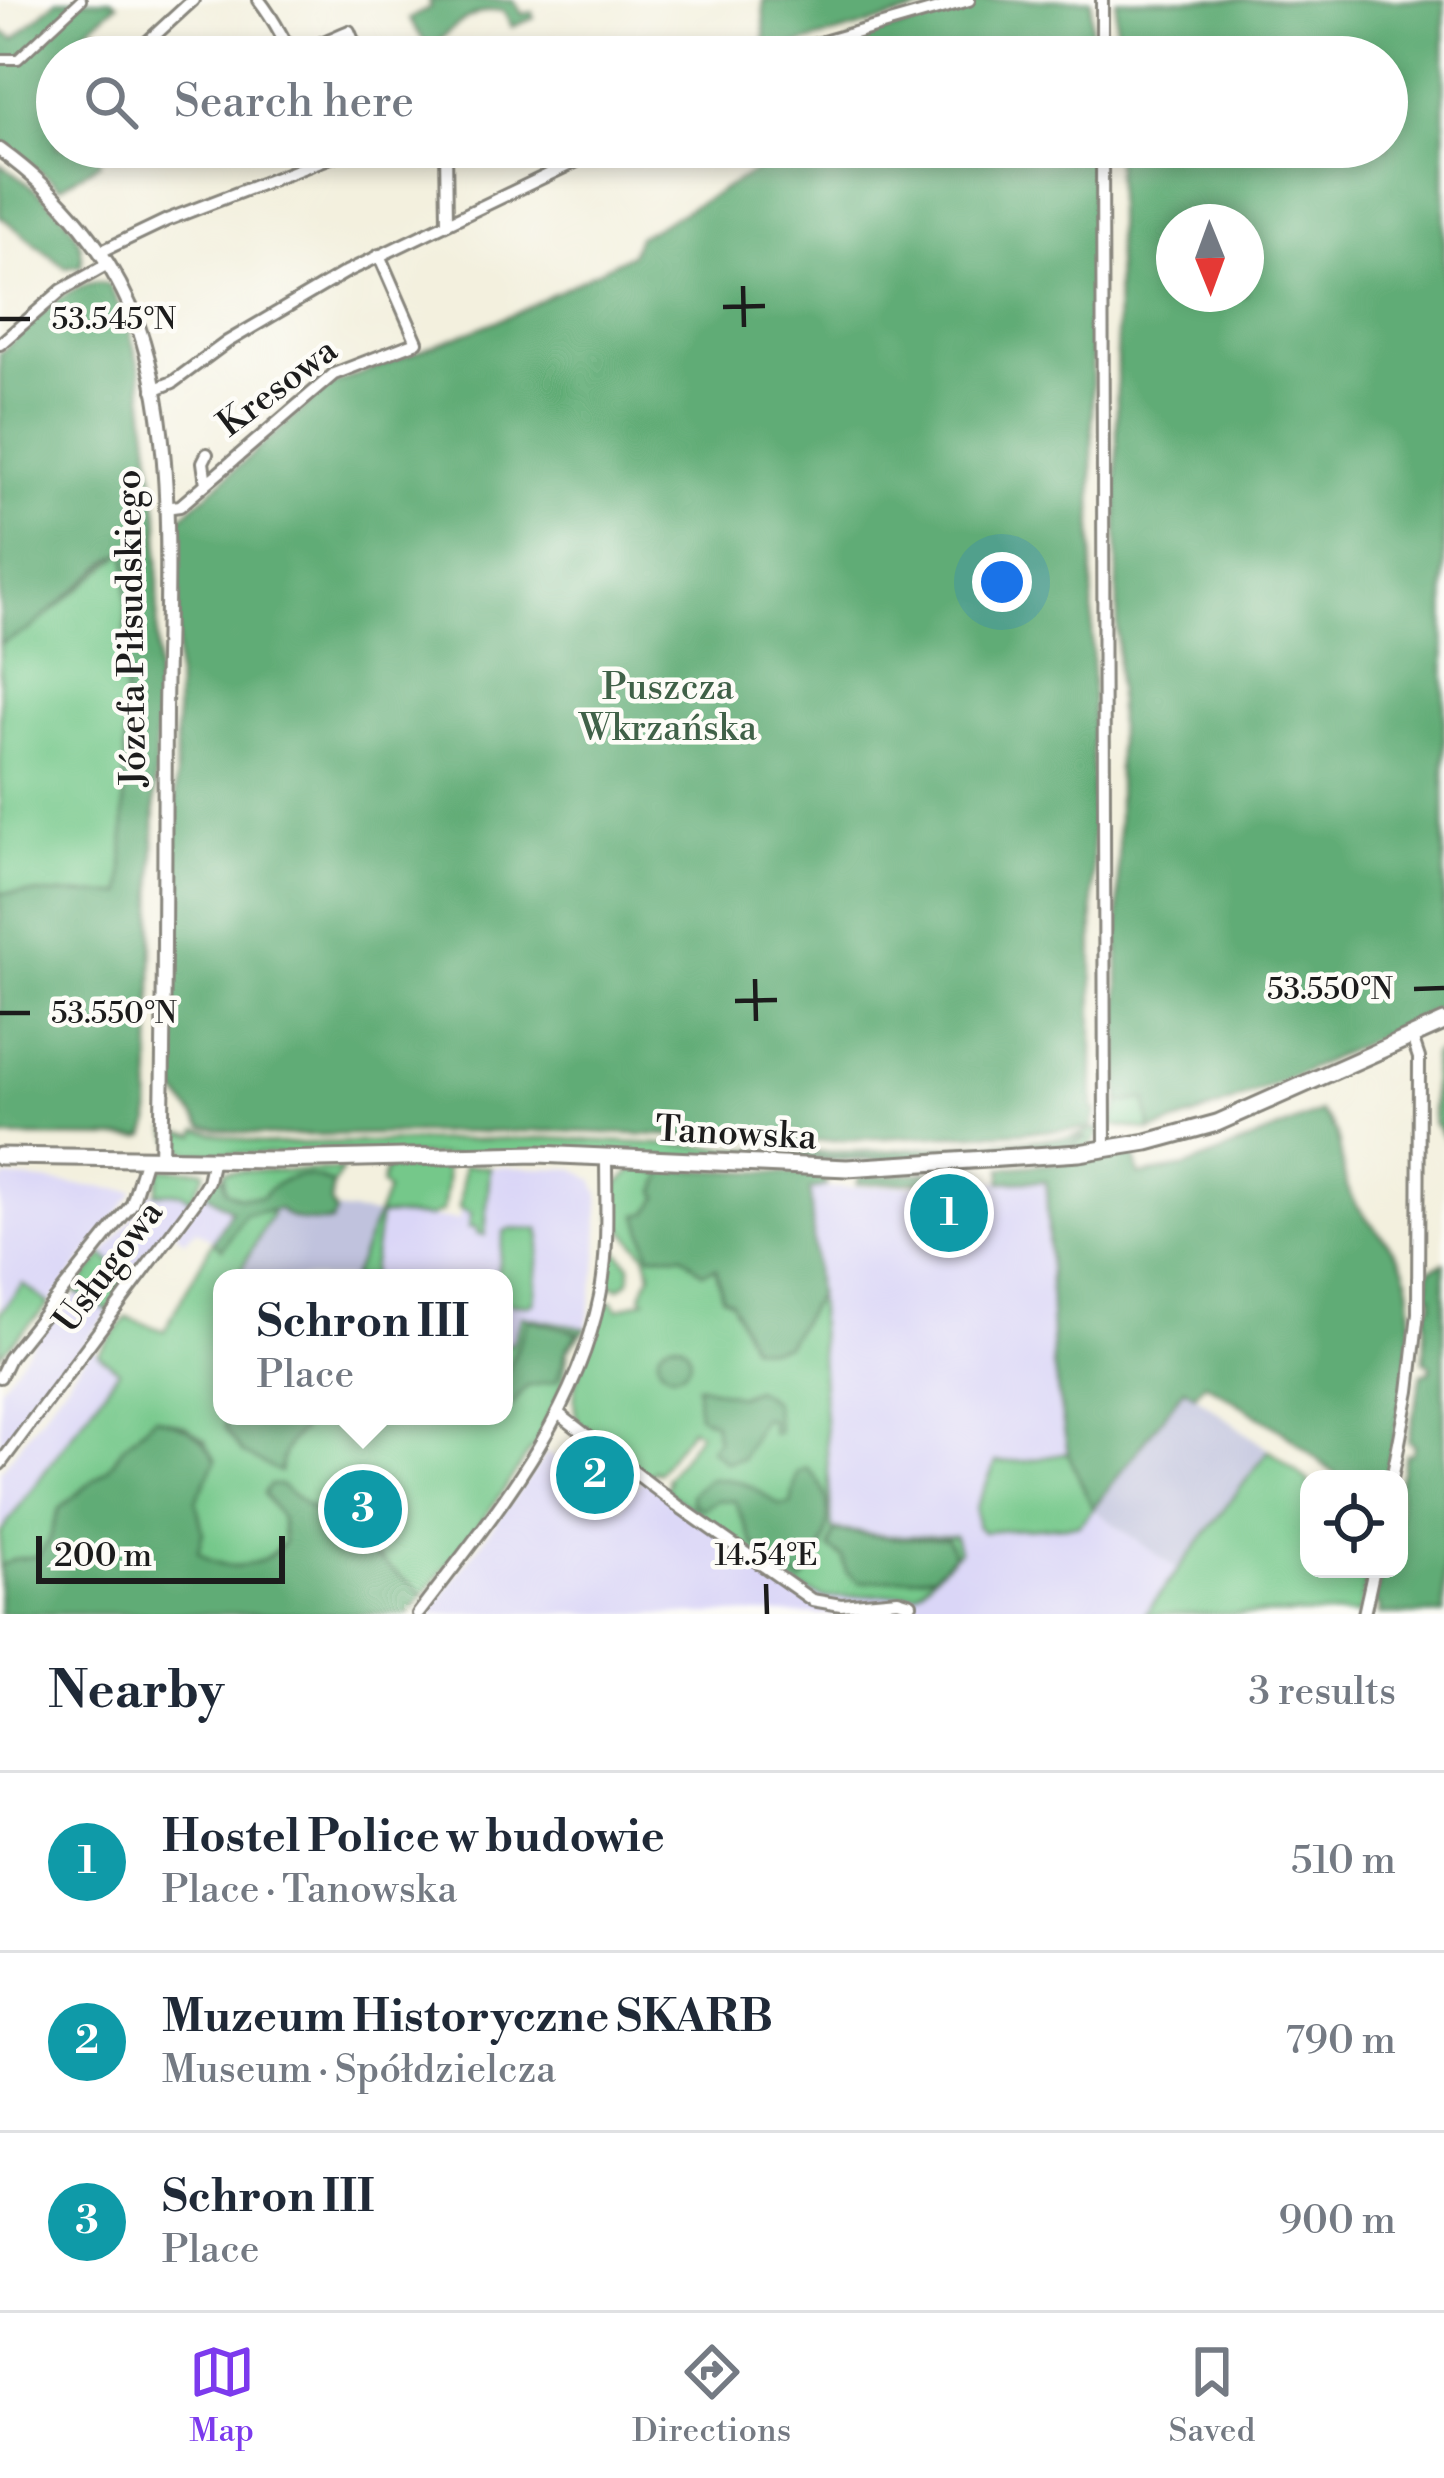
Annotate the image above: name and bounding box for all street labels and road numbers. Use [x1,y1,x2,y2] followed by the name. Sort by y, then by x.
[209,328,347,448] street label: Kresowa
[107,469,157,789] street label: Józefa Piłsudskiego
[654,1107,819,1161] street label: Tanowska
[45,1191,174,1342] street label: Usługowa

